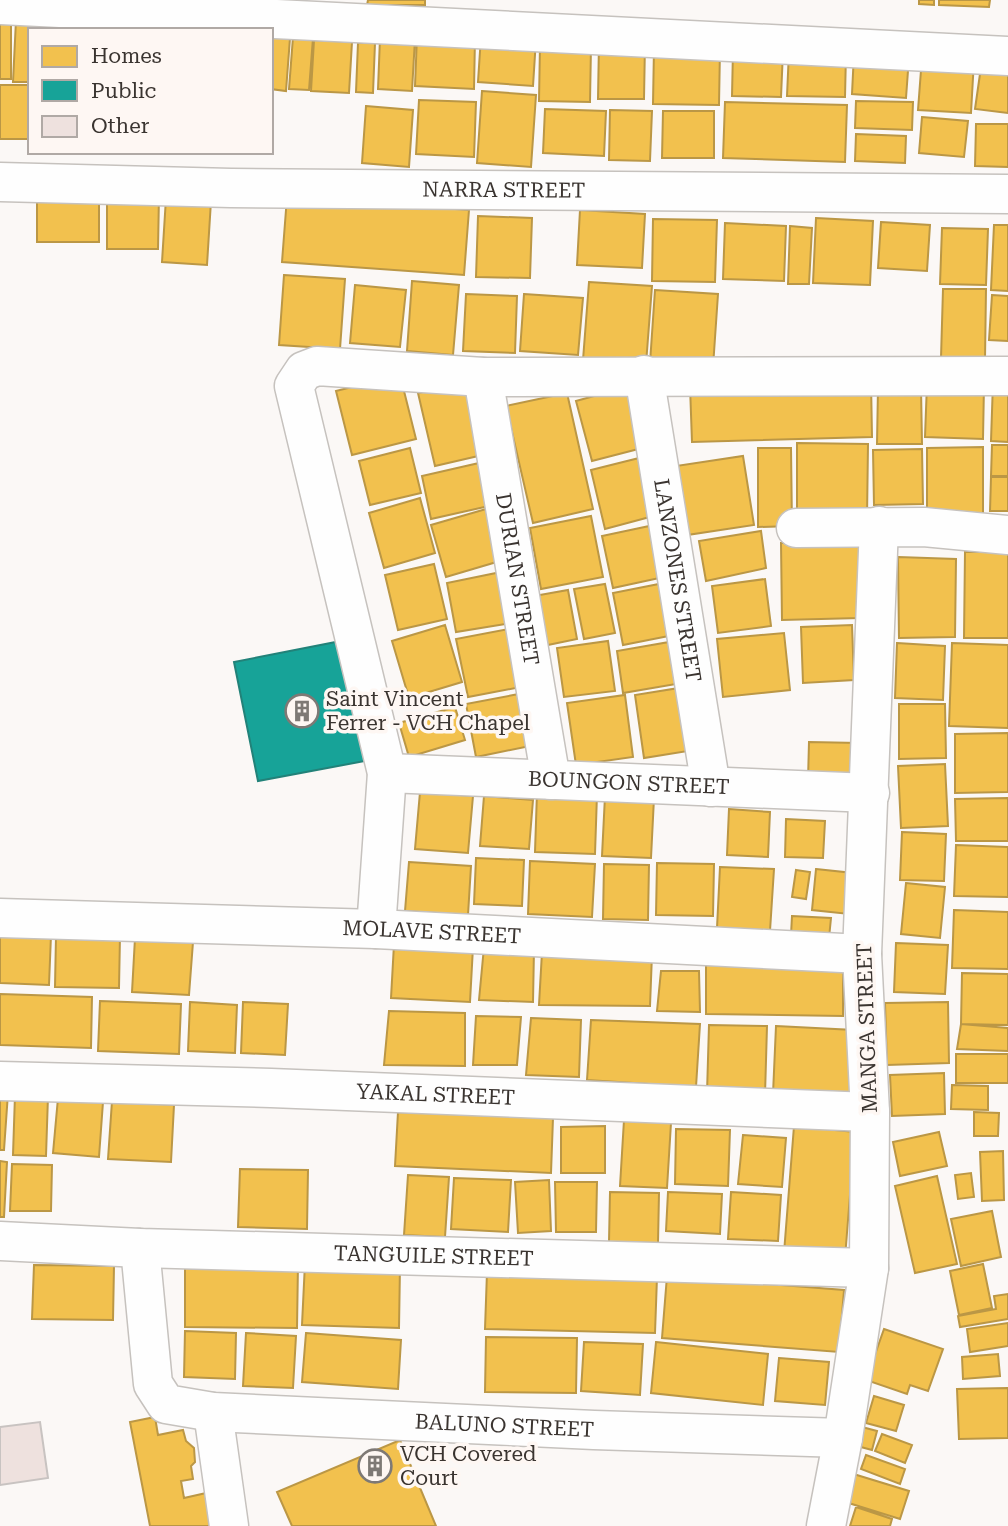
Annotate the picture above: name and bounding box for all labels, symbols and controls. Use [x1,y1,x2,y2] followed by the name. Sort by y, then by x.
[28,28,273,154] legend
[91,44,162,68] text: Homes
[91,79,157,103] text: Public
[91,114,150,138] text: Other
[422,177,585,203] street label: NARRA STREET
[649,477,706,684] street label: LANZONES STREET
[491,491,543,667] street label: DURIAN STREET
[326,687,530,735] place label: Saint Vincent Ferrer - VCH Chapel
[283,692,321,730] building icon: Saint Vincent Ferrer - VCH Chapel
[527,767,730,799] street label: BOUNGON STREET
[342,916,522,948] street label: MOLAVE STREET
[852,943,882,1113] street label: MANGA STREET
[356,1079,516,1110] street label: YAKAL STREET
[333,1241,534,1271] street label: TANGUILE STREET
[414,1410,595,1442] street label: BALUNO STREET
[400,1442,537,1490] place label: VCH Covered Court
[356,1447,394,1485] building icon: VCH Covered Court

